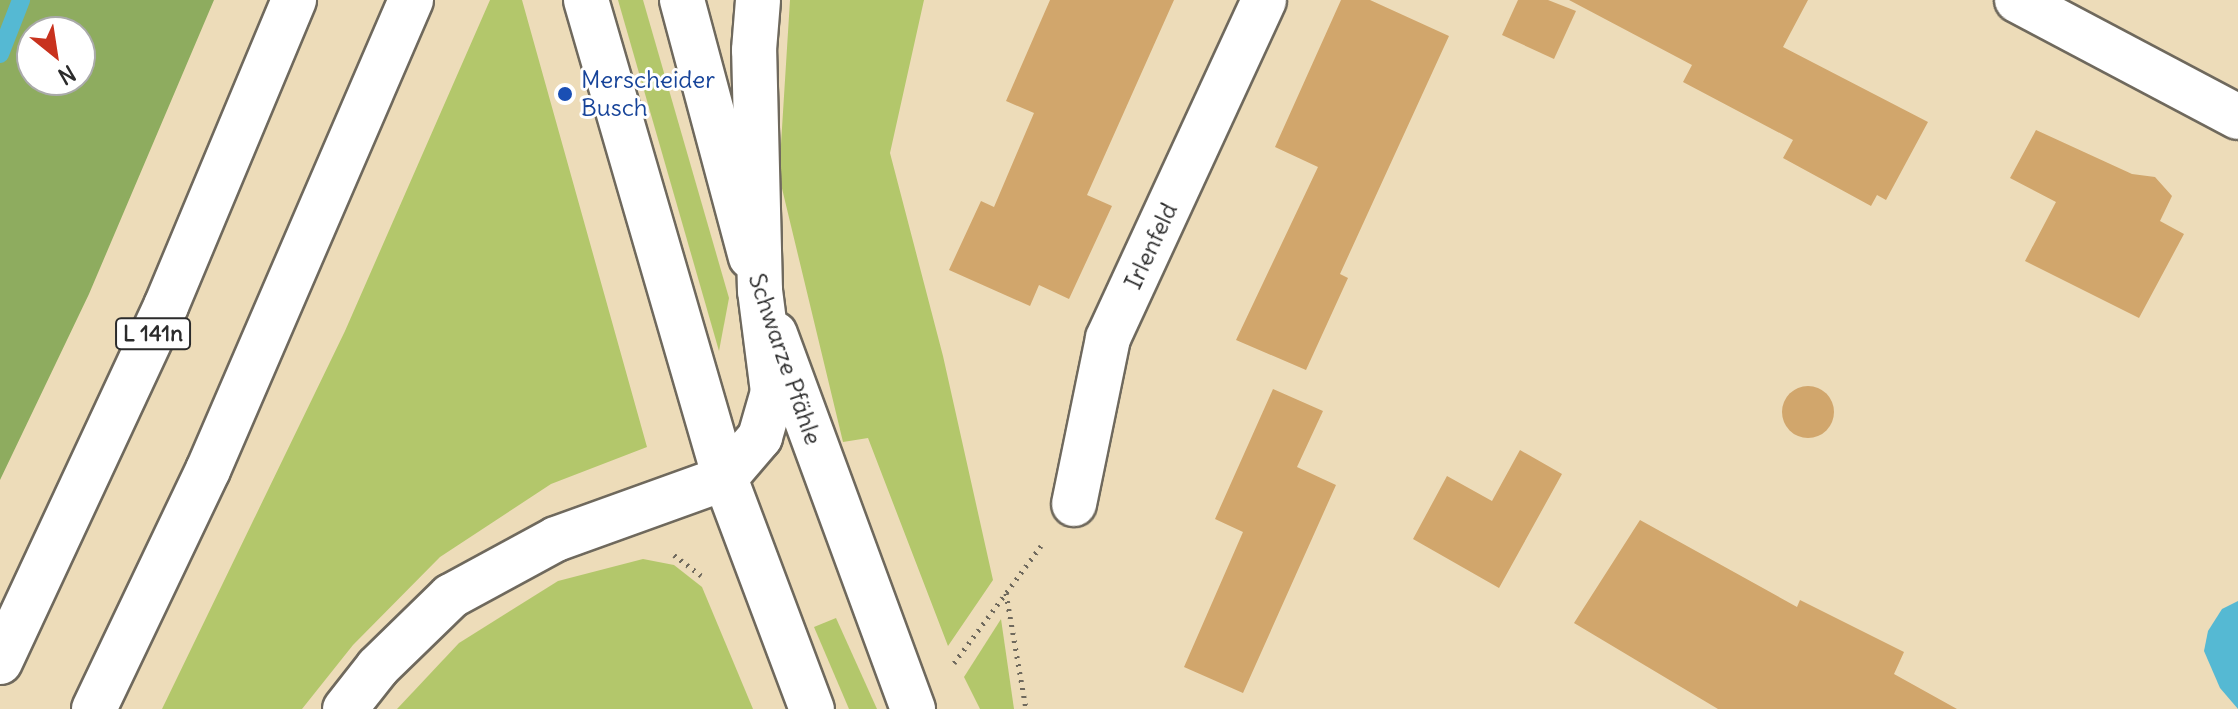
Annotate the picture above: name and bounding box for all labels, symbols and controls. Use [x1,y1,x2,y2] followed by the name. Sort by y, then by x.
[16,16,96,96] north arrow
[53,59,81,91] text: N
[581,66,715,122] place label: Merscheider Busch
[556,85,574,103] marker: Merscheider Busch
[1119,198,1183,294] street label: Irlenfeld
[742,270,828,448] street label: Schwarze Pfähle
[115,316,191,352] road number: L 141n

